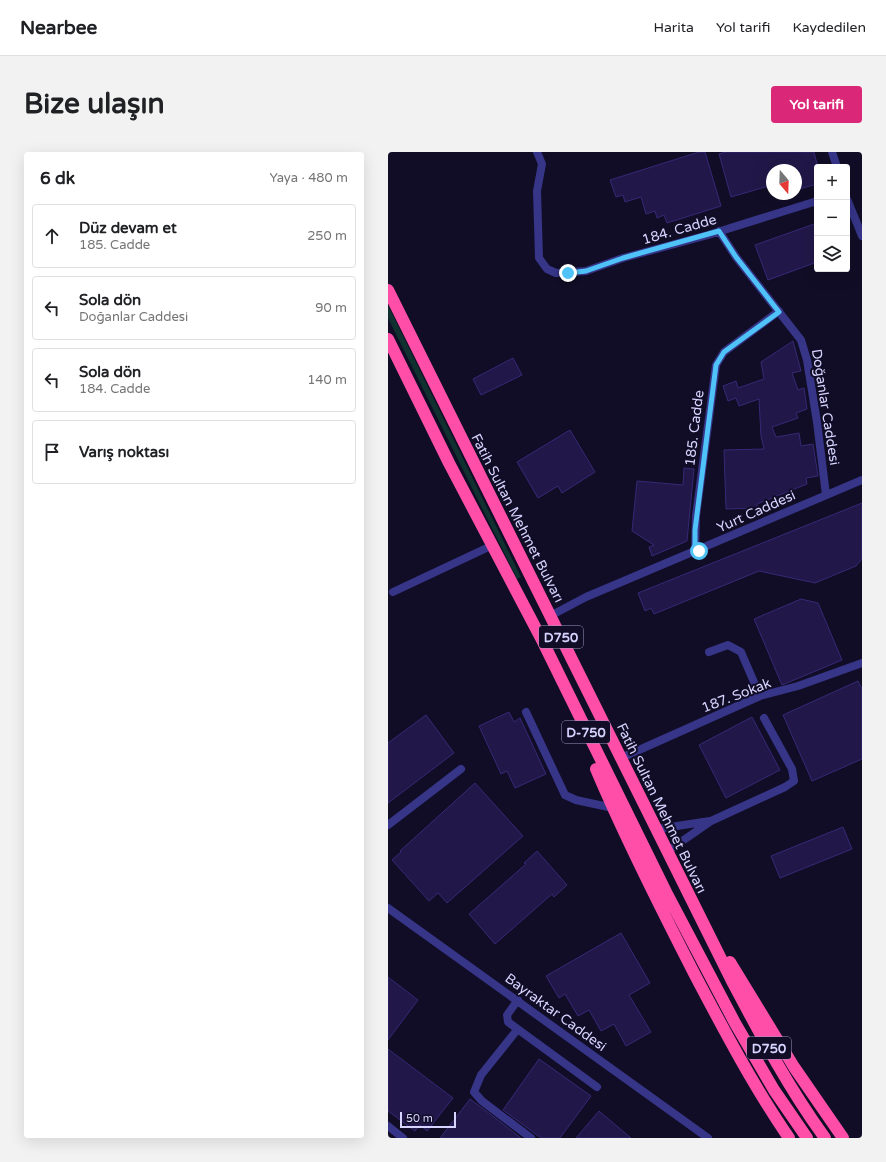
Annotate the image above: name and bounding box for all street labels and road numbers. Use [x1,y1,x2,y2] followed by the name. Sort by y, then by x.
[640,211,718,248] street label: 184. Cadde
[808,348,843,467] street label: Doğanlar Caddesi
[681,389,708,467] street label: 185. Cadde
[467,431,568,606] street label: Fatih Sultan Mehmet Bulvarı
[714,487,798,536] street label: Yurt Caddesi
[539,626,583,648] road number: D750
[699,674,774,716] street label: 187. Sokak
[613,720,710,896] street label: Fatih Sultan Mehmet Bulvarı
[562,721,610,743] road number: D-750
[502,970,610,1055] street label: Bayraktar Caddesi
[747,1037,791,1059] road number: D750

